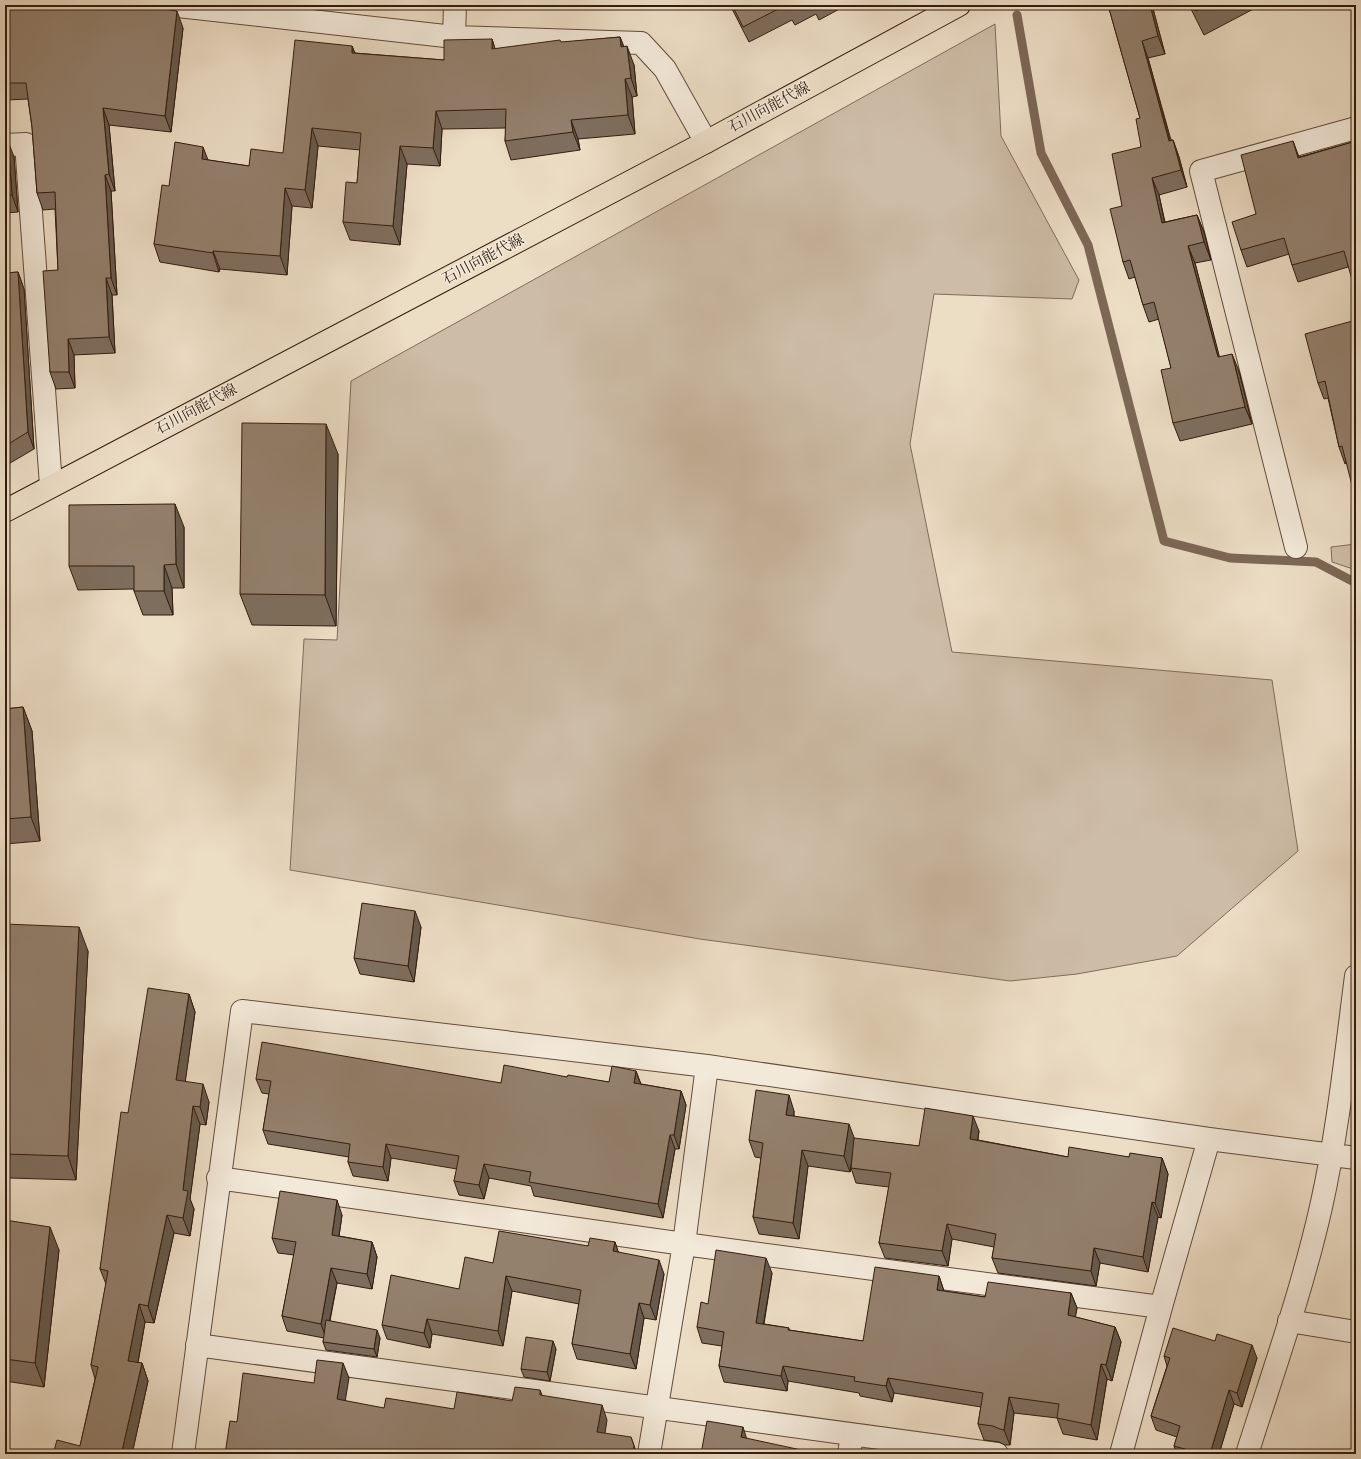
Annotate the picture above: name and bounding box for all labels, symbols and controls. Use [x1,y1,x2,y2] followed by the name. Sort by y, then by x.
[725,78,813,137] street label: 石川向能代線
[439,230,527,289] street label: 石川向能代線
[152,380,240,439] street label: 石川向能代線

